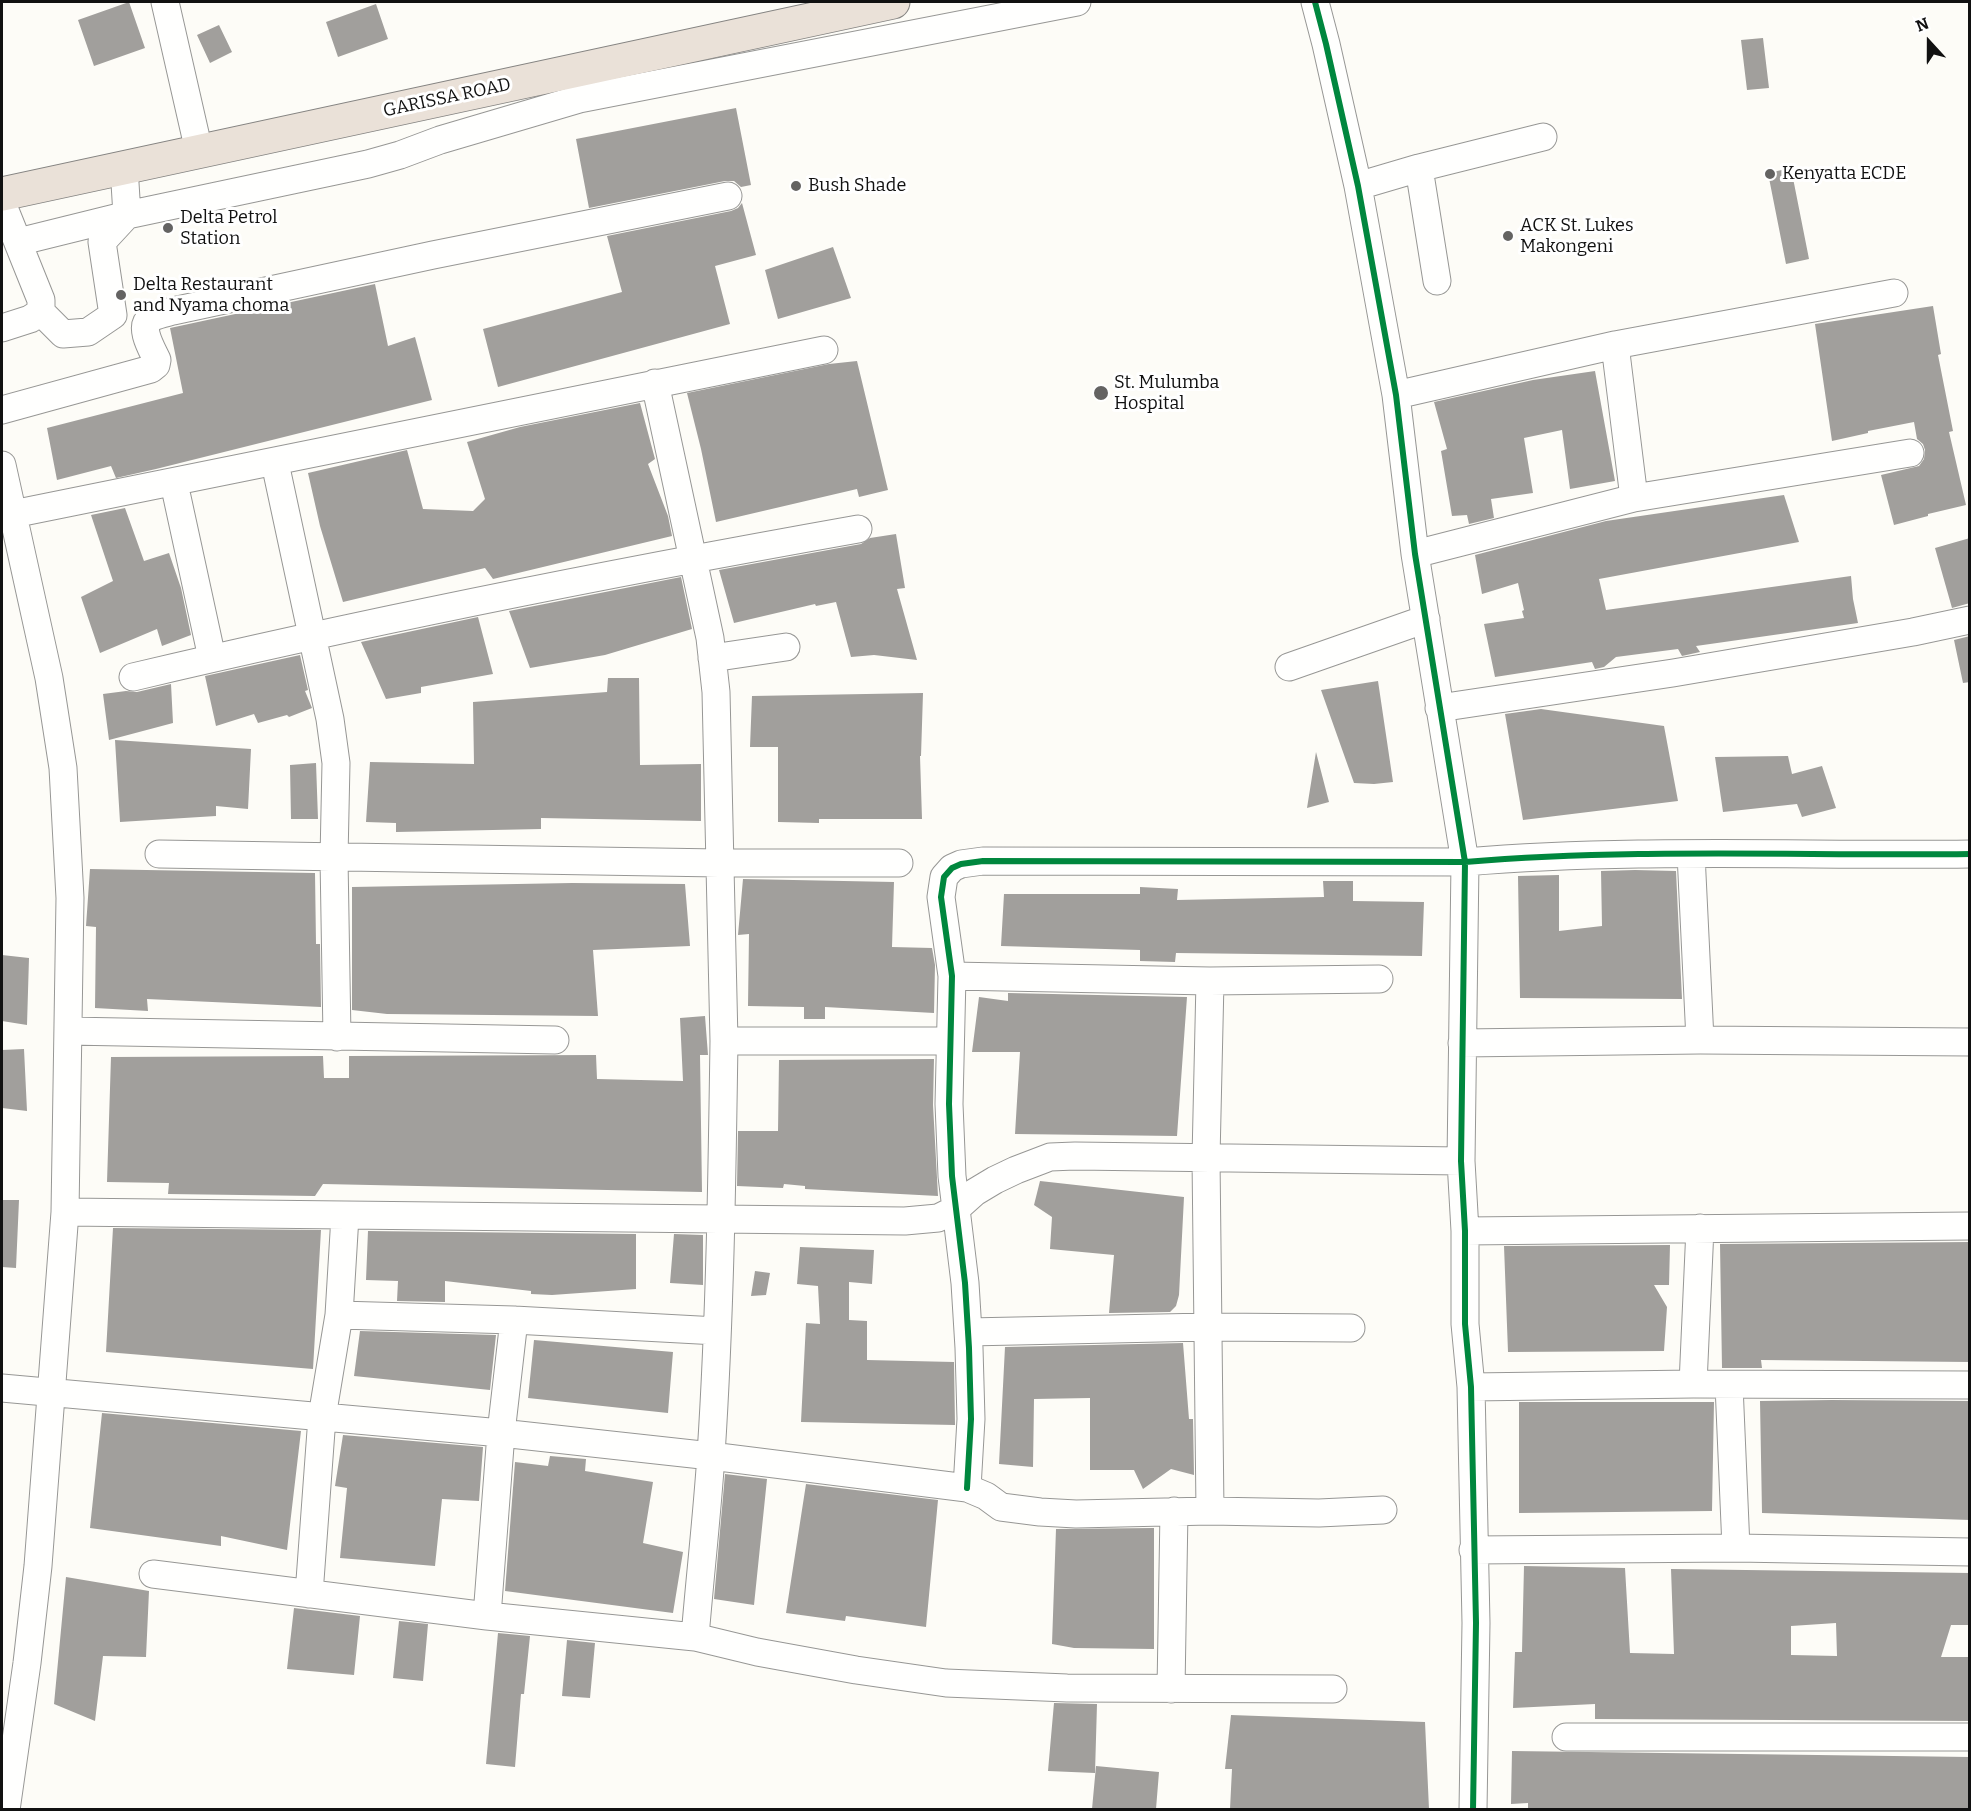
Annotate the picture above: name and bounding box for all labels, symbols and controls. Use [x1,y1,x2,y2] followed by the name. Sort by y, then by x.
[1899,12,1959,72] north arrow
[1913,14,1932,36] text: N
[381,74,513,122] street label: GARISSA ROAD
[1782,163,1906,185] place label: Kenyatta ECDE
[1763,167,1777,181] marker: Kenyatta ECDE
[808,175,906,197] place label: Bush Shade
[789,179,803,193] marker: Bush Shade
[180,207,277,250] place label: Delta Petrol Station
[1520,215,1634,258] place label: ACK St. Lukes Makongeni
[161,221,175,235] marker: Delta Petrol Station
[1501,229,1515,243] marker: ACK St. Lukes Makongeni
[133,274,289,316] place label: Delta Restaurant and Nyama choma
[114,288,128,302] marker: Delta Restaurant and Nyama choma
[1114,372,1219,415] place label: St. Mulumba Hospital
[1092,384,1110,402] marker: St. Mulumba Hospital

